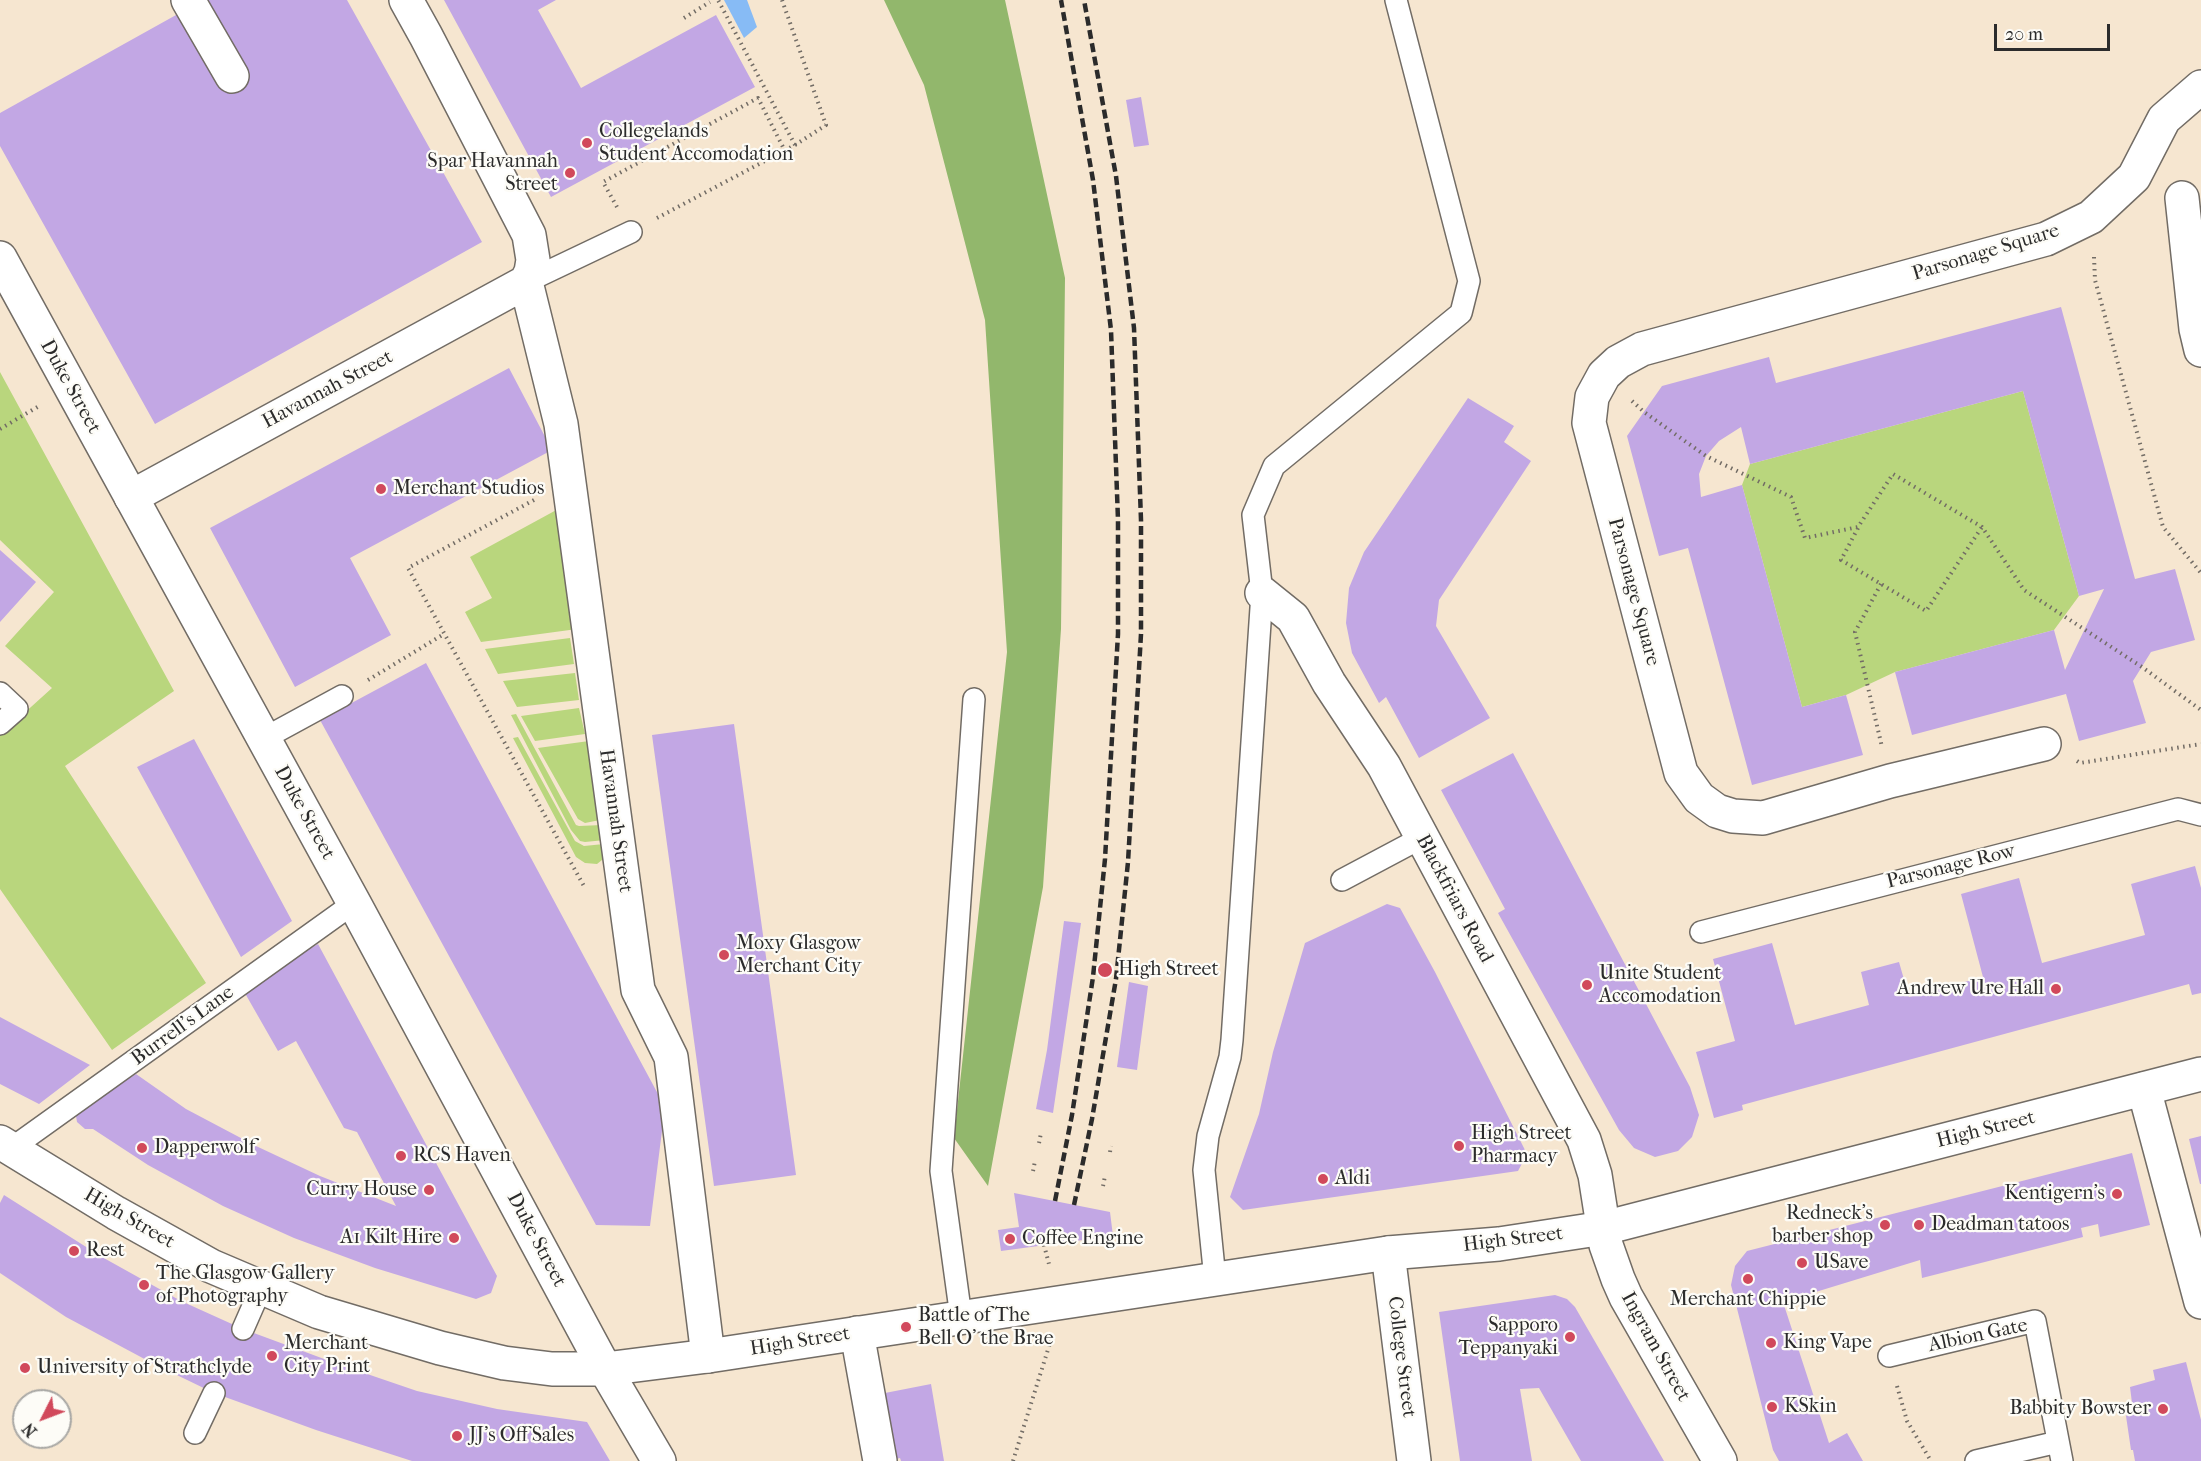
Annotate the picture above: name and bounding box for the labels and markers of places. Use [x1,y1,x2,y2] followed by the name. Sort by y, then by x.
[599,120,793,167] place label: Collegelands Student Accomodation
[580,136,594,150] marker: Collegelands Student Accomodation
[427,150,558,197] place label: Spar Havannah Street
[563,166,577,180] marker: Spar Havannah Street
[393,477,544,501] place label: Merchant Studios
[374,482,388,496] marker: Merchant Studios
[736,932,861,979] place label: Moxy Glasgow Merchant City
[717,948,731,962] marker: Moxy Glasgow Merchant City
[1118,958,1219,982] place label: High Street
[1096,961,1114,979] marker: High Street
[1599,962,1721,1009] place label: Unite Student Accomodation
[1897,977,2044,1001] place label: Andrew Ure Hall
[1580,978,1594,992] marker: Unite Student Accomodation
[2049,982,2063,996] marker: Andrew Ure Hall
[1471,1122,1572,1169] place label: High Street Pharmacy
[154,1136,255,1160] place label: Dapperwolf
[1452,1139,1466,1153] marker: High Street Pharmacy
[135,1141,149,1155] marker: Dapperwolf
[413,1144,511,1168] place label: RCS Haven
[394,1149,408,1163] marker: RCS Haven
[1335,1167,1370,1191] place label: Aldi
[1316,1172,1330,1186] marker: Aldi
[306,1178,417,1202] place label: Curry House
[2004,1182,2105,1206] place label: Kentigern's
[422,1183,436,1197] marker: Curry House
[2110,1187,2124,1201] marker: Kentigern's
[1772,1202,1873,1249] place label: Redneck's barber shop
[1931,1213,2069,1237] place label: Deadman tatoos
[1878,1218,1892,1232] marker: Redneck's barber shop
[1912,1218,1926,1232] marker: Deadman tatoos
[340,1226,442,1250] place label: A1 Kilt Hire
[1022,1227,1143,1251] place label: Coffee Engine
[447,1231,461,1245] marker: A1 Kilt Hire
[1003,1232,1017,1246] marker: Coffee Engine
[86,1239,125,1263] place label: Rest
[67,1244,81,1258] marker: Rest
[1814,1251,1868,1275] place label: USave
[1795,1256,1809,1270] marker: USave
[156,1262,334,1309] place label: The Glasgow Gallery of Photography
[1741,1272,1755,1286] marker: Merchant Chippie
[137,1278,151,1292] marker: The Glasgow Gallery of Photography
[1670,1288,1826,1312] place label: Merchant Chippie
[918,1304,1054,1351] place label: Battle of The Bell O' the Brae
[1458,1314,1558,1361] place label: Sapporo Teppanyaki
[899,1320,913,1334] marker: Battle of The Bell O' the Brae
[1563,1330,1577,1344] marker: Sapporo Teppanyaki
[1783,1331,1872,1355] place label: King Vape
[284,1332,370,1379] place label: Merchant City Print
[1764,1336,1778,1350] marker: King Vape
[265,1349,279,1363] marker: Merchant City Print
[37,1356,252,1380] place label: University of Strathclyde
[18,1361,32,1375] marker: University of Strathclyde
[1784,1395,1837,1419] place label: KSkin
[2010,1397,2151,1421] place label: Babbity Bowster
[1765,1400,1779,1414] marker: KSkin
[2156,1402,2170,1416] marker: Babbity Bowster
[469,1424,574,1448] place label: JJ's Off Sales
[450,1429,464,1443] marker: JJ's Off Sales

